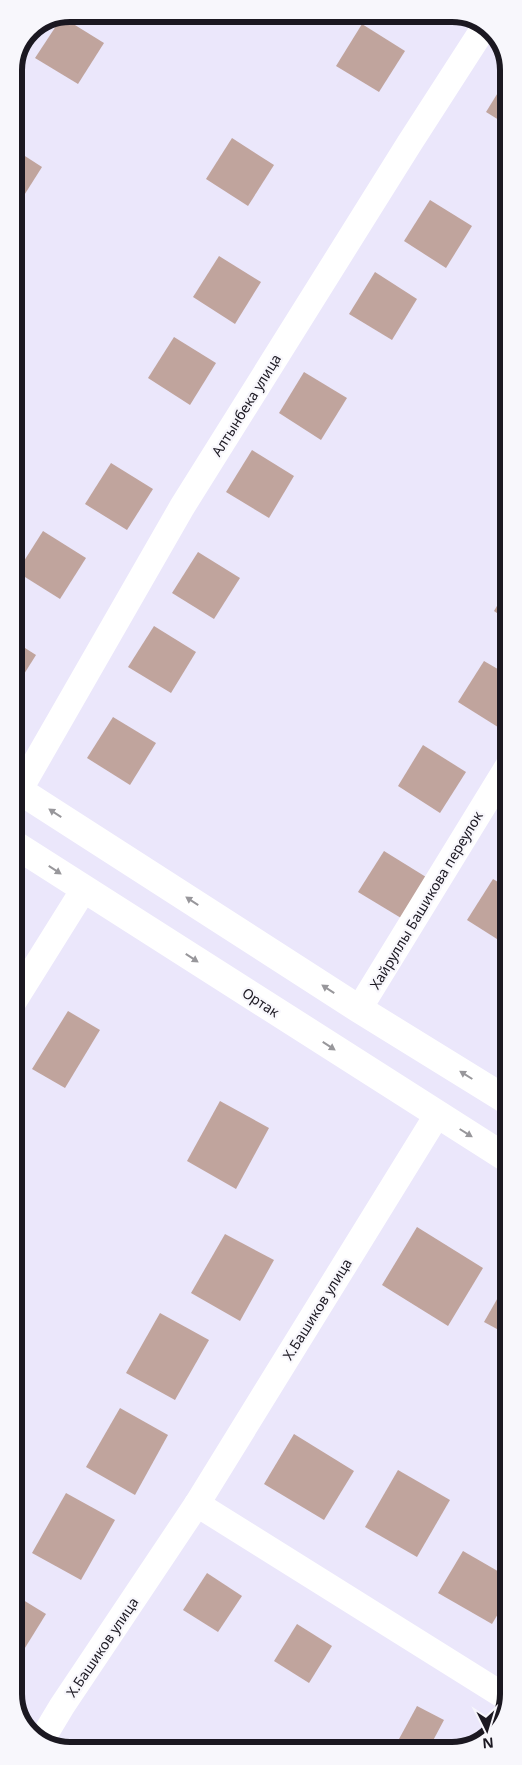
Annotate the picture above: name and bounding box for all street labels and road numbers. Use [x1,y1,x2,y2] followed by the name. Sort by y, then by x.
[207,350,285,460] street label: Алтынбека улица
[365,807,487,993] street label: Хайруллы Башикова переулок
[239,983,284,1021] street label: Ортак
[278,1255,356,1363] street label: Х.Башиков улица
[62,1593,142,1701] street label: Х.Башиков улица

